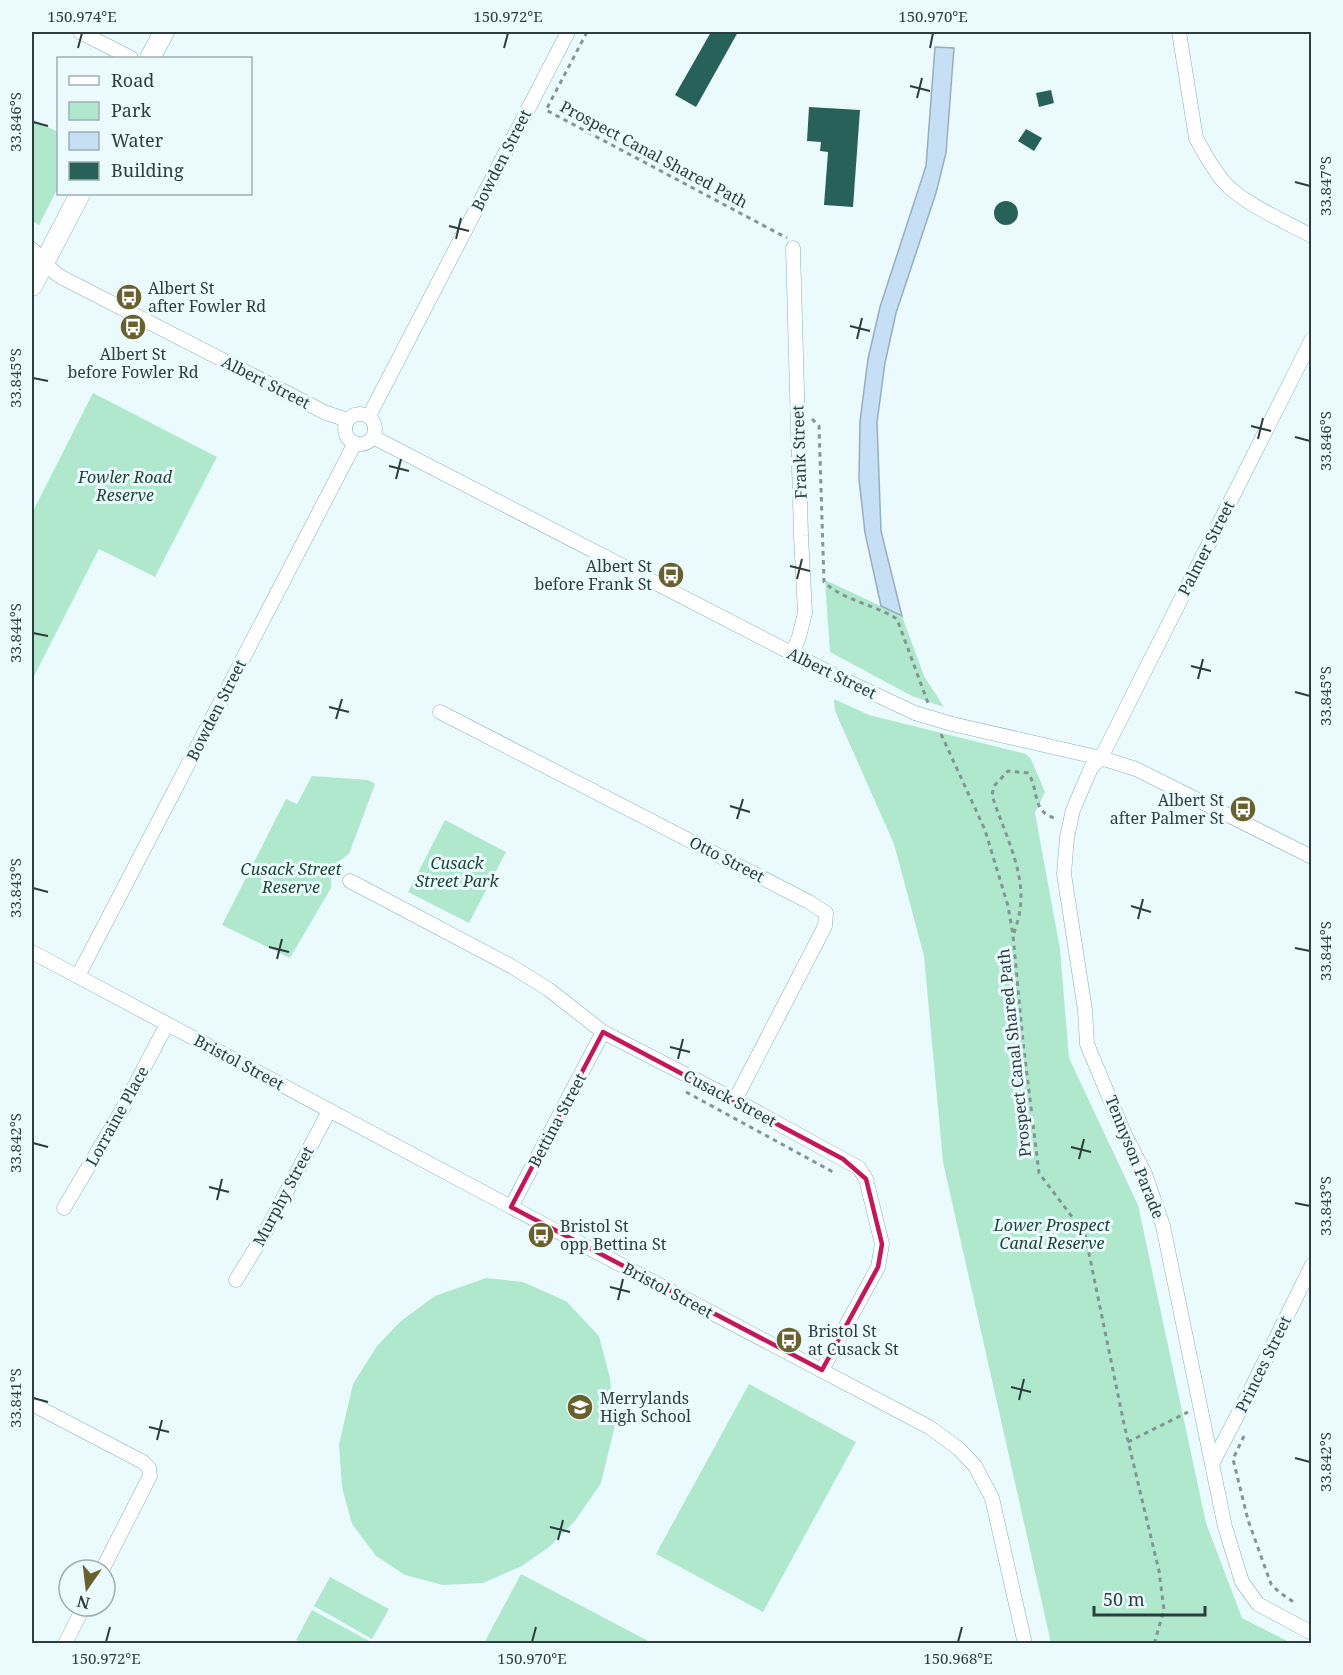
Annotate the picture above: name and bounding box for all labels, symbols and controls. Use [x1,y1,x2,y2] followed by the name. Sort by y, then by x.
[47,6,117,26] text: 150.974°E
[473,6,543,26] text: 150.972°E
[898,6,968,26] text: 150.970°E
[57,57,252,195] legend
[111,68,154,92] text: Road
[5,92,25,152] text: 33.846°S
[556,95,752,213] street label: Prospect Canal Shared Path
[111,98,151,122] text: Park
[466,105,536,214] street label: Bowden Street
[111,128,164,152] text: Water
[1315,156,1335,216] text: 33.847°S
[111,158,184,182] text: Building
[148,277,266,317] place label: Albert St after Fowler Rd
[114,282,144,312] bus stop icon: Albert St after Fowler Rd
[118,312,148,342] bus stop icon: Albert St before Fowler Rd
[67,343,199,383] place label: Albert St before Fowler Rd
[5,348,25,408] text: 33.845°S
[218,350,314,414] street label: Albert Street
[786,404,812,499] street label: Frank Street
[1315,411,1335,471] text: 33.846°S
[77,466,173,506] park label: Fowler Road Reserve
[1173,497,1239,599] street label: Palmer Street
[534,555,652,595] place label: Albert St before Frank St
[656,560,686,590] bus stop icon: Albert St before Frank St
[5,603,25,663] text: 33.844°S
[784,642,881,704] street label: Albert Street
[181,655,251,764] street label: Bowden Street
[1315,666,1335,726] text: 33.845°S
[1110,789,1224,829] place label: Albert St after Palmer St
[1228,794,1258,824] bus stop icon: Albert St after Palmer St
[686,831,768,887] street label: Otto Street
[415,852,500,892] park label: Cusack Street Park
[5,858,25,918] text: 33.843°S
[241,858,341,898] park label: Cusack Street Reserve
[1315,921,1335,981] text: 33.844°S
[992,948,1036,1158] street label: Prospect Canal Shared Path
[190,1029,288,1095] street label: Bristol Street
[80,1062,154,1170] street label: Lorraine Place
[680,1064,781,1132] street label: Cusack Street
[523,1069,591,1171] street label: Bettina Street
[1100,1092,1170,1222] street label: Tennyson Parade
[5,1113,25,1173] text: 33.842°S
[247,1142,319,1250] street label: Murphy Street
[1315,1176,1335,1236] text: 33.843°S
[993,1214,1110,1254] park label: Lower Prospect Canal Reserve
[560,1215,667,1255] place label: Bristol St opp Bettina St
[526,1220,556,1250] bus stop icon: Bristol St opp Bettina St
[619,1257,717,1323] street label: Bristol Street
[1230,1312,1296,1416] street label: Princes Street
[808,1320,899,1360] place label: Bristol St at Cusack St
[774,1325,804,1355] bus stop icon: Bristol St at Cusack St
[5,1368,25,1428] text: 33.841°S
[600,1387,691,1427] place label: Merrylands High School
[565,1392,595,1422] school or university icon: Merrylands High School
[1315,1432,1335,1492] text: 33.842°S
[57,1558,117,1618] north arrow
[1094,1579,1205,1617] scale bar
[1103,1587,1145,1611] text: 50 m
[74,1590,92,1615] text: N
[71,1648,141,1668] text: 150.972°E
[497,1648,567,1668] text: 150.970°E
[923,1648,993,1668] text: 150.968°E

